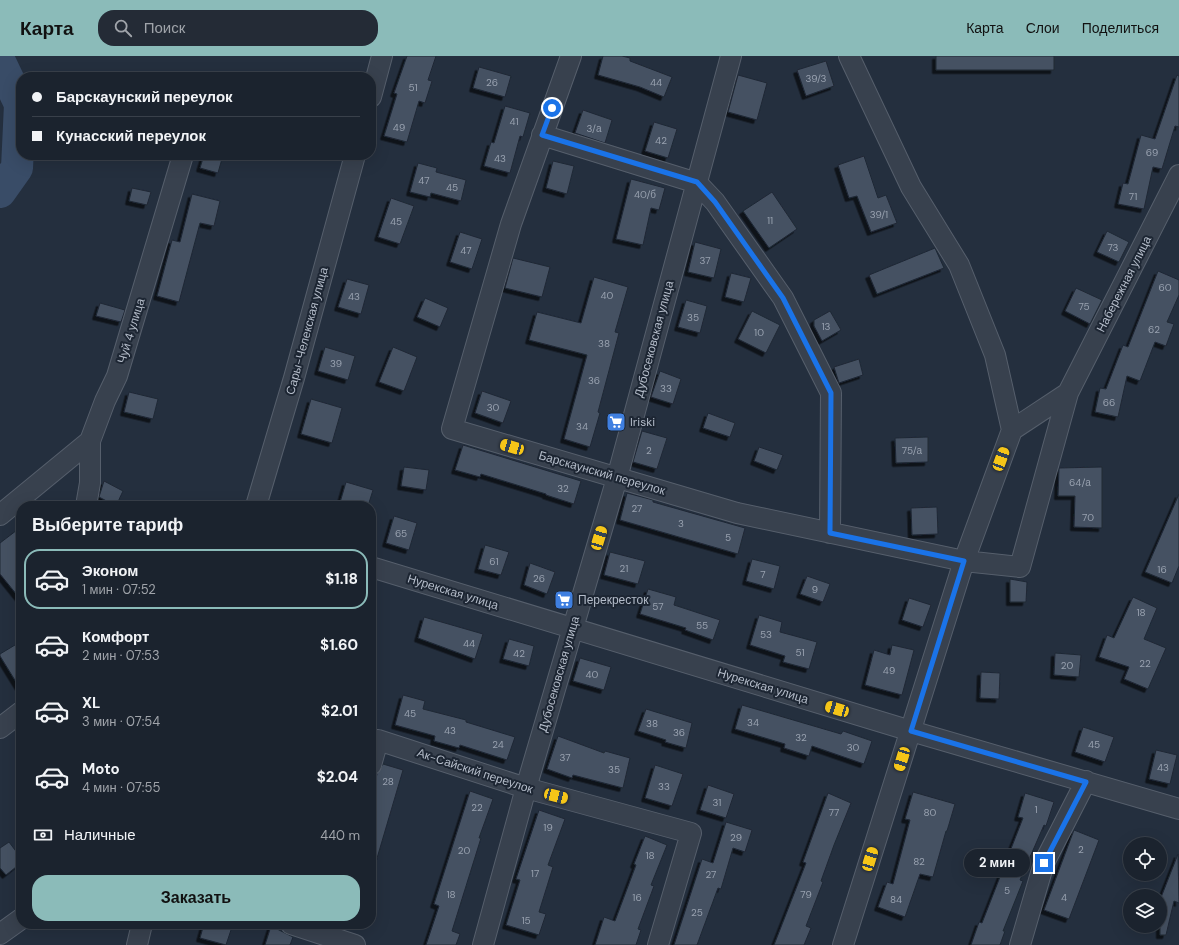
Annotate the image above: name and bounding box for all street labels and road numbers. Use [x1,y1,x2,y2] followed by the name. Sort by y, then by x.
[1093,233,1155,335] street label: Набережная улица
[282,265,332,397] street label: Сары-Челекская улица
[631,279,677,399] street label: Дубосековская улица
[114,296,149,366] street label: Чуй 4 улица
[537,447,668,499] street label: Барскаунский переулок
[406,571,501,614] street label: Нурекская улица
[535,614,583,734] street label: Дубосековская улица
[716,665,811,708] street label: Нурекская улица
[415,745,536,798] street label: Ак-Сайский переулок

